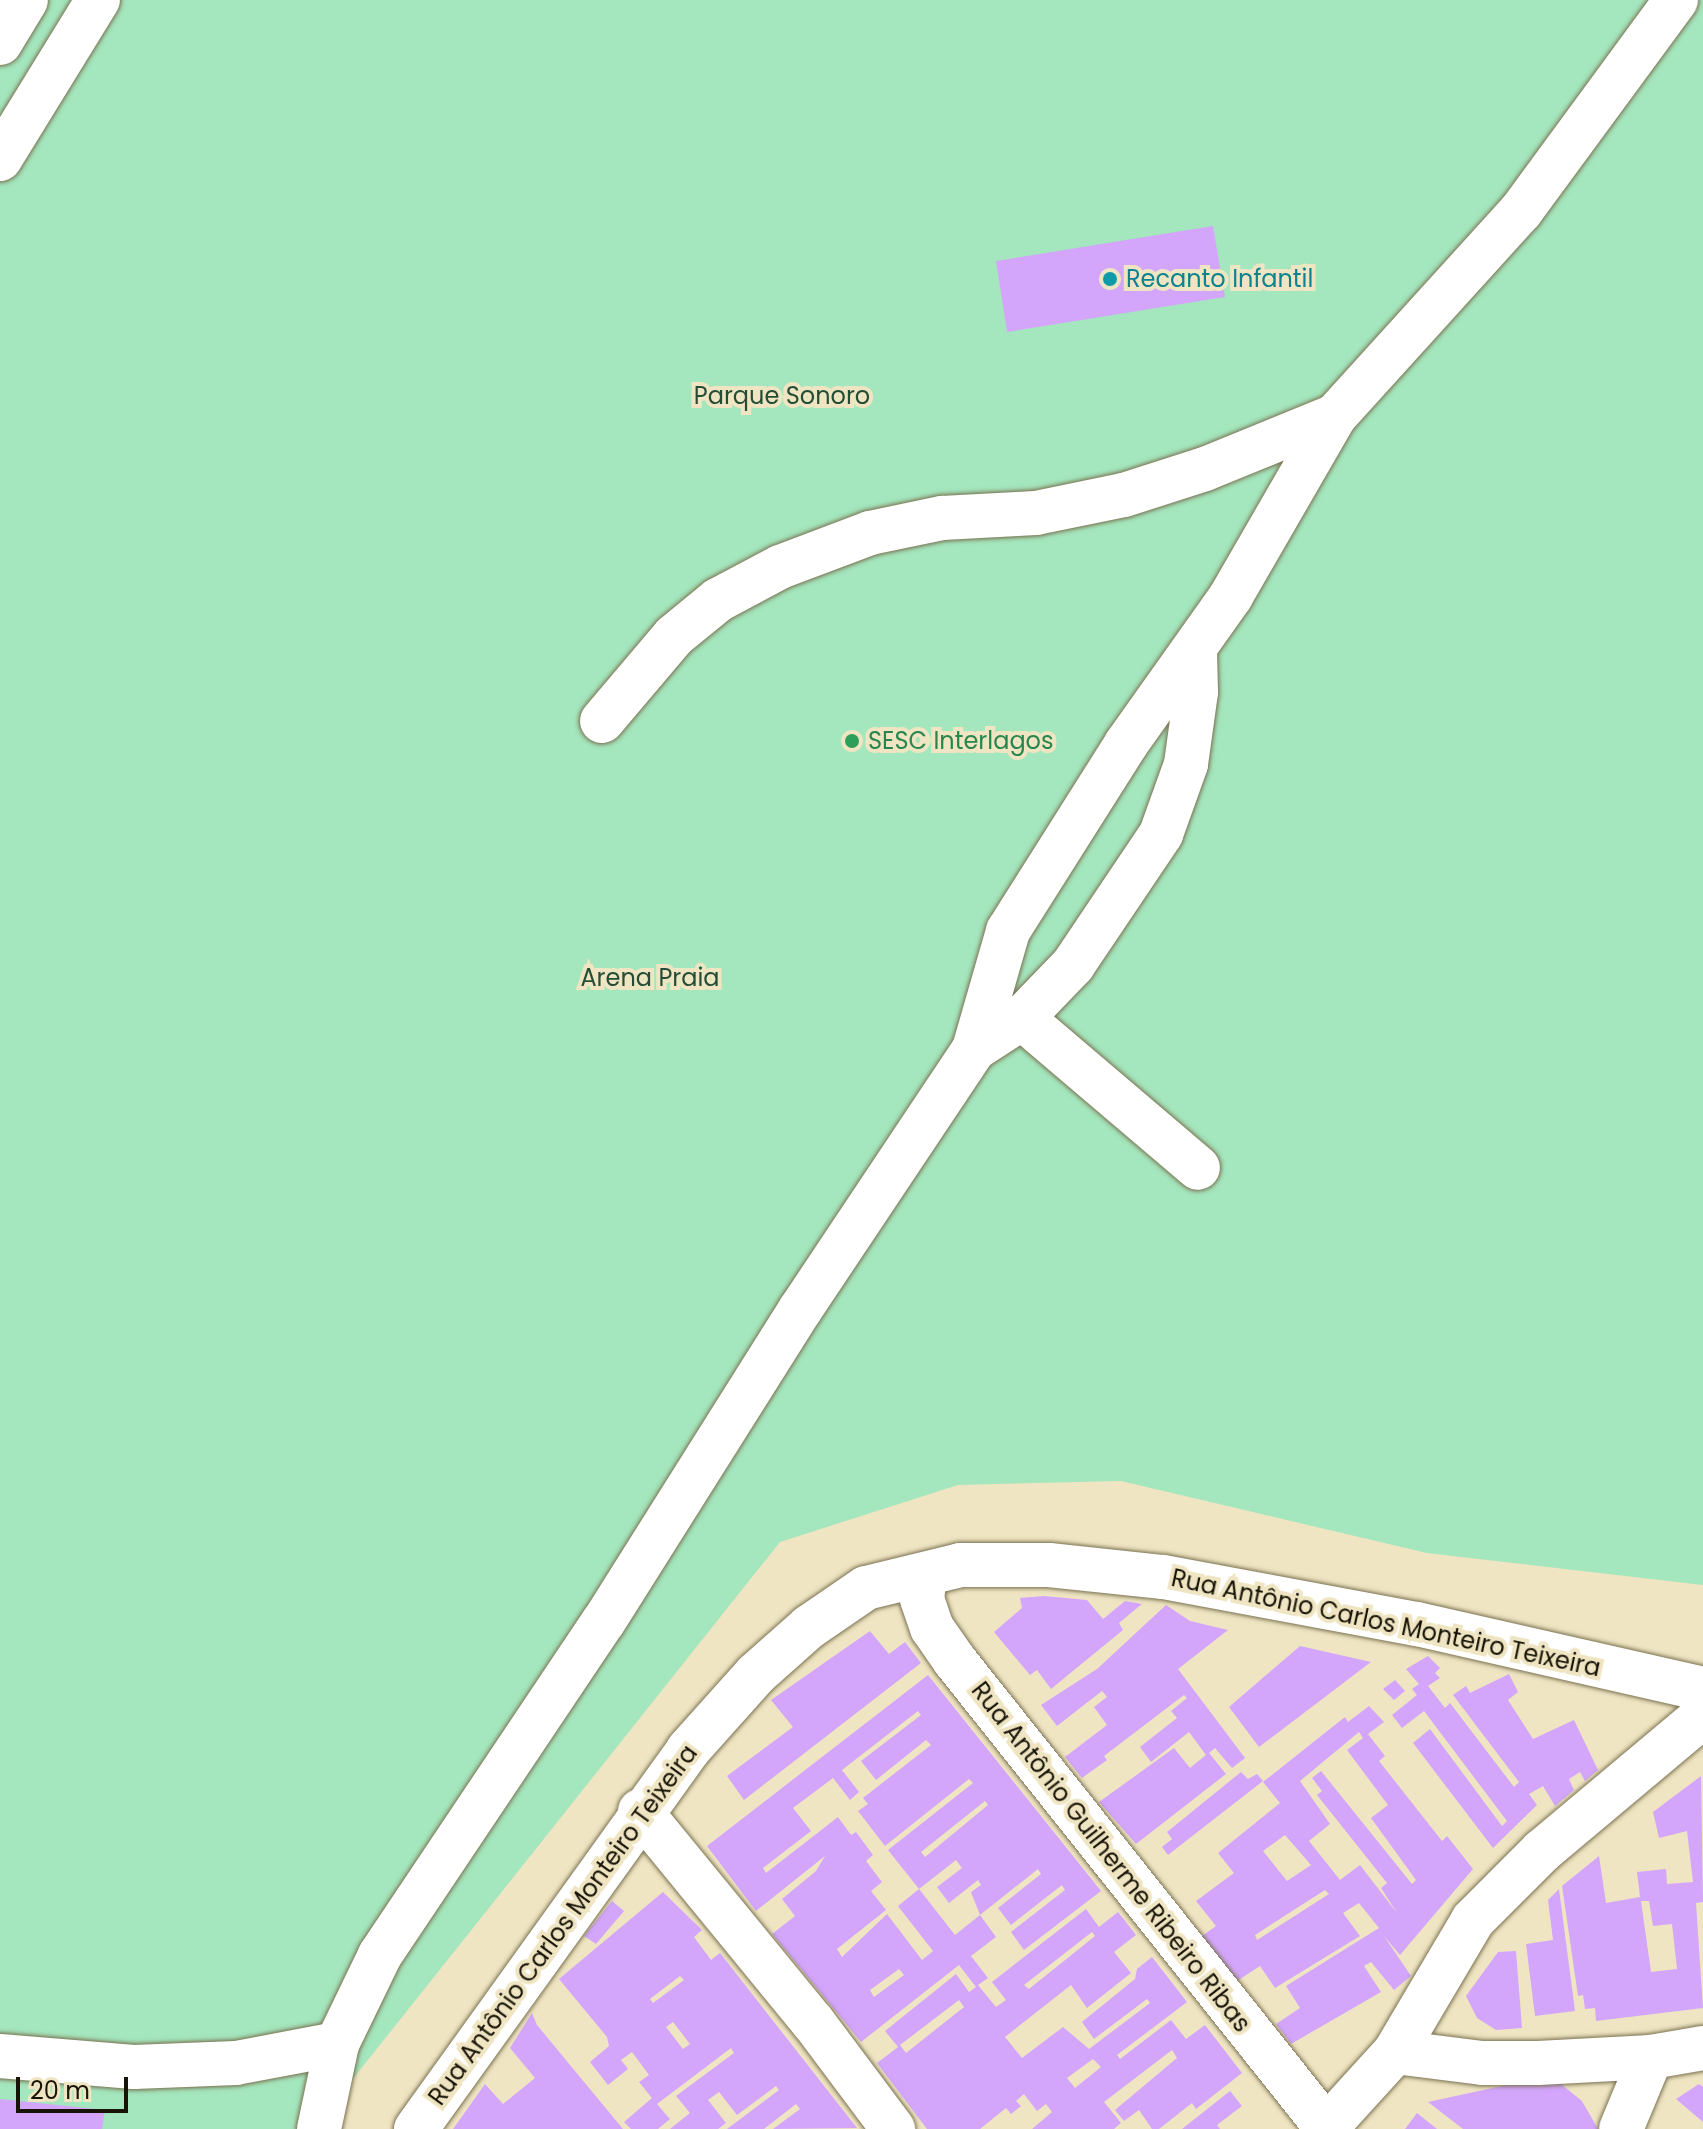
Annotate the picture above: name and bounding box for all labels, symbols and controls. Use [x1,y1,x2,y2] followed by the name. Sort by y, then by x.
[1126,265,1313,293] place label: Recanto Infantil
[1101,270,1119,288] marker: Recanto Infantil
[694,382,870,410] park label: Parque Sonoro
[868,727,1053,755] place label: SESC Interlagos
[843,732,861,750] marker: SESC Interlagos
[580,964,720,992] park label: Arena Praia
[1169,1563,1603,1683] street label: Rua Antônio Carlos Monteiro Teixeira
[965,1676,1257,2038] street label: Rua Antônio Guilherme Ribeiro Ribas
[423,1739,703,2111] street label: Rua Antônio Carlos Monteiro Teixeira
[20,2061,132,2111] scale bar
[30,2074,90,2107] text: 20 m

